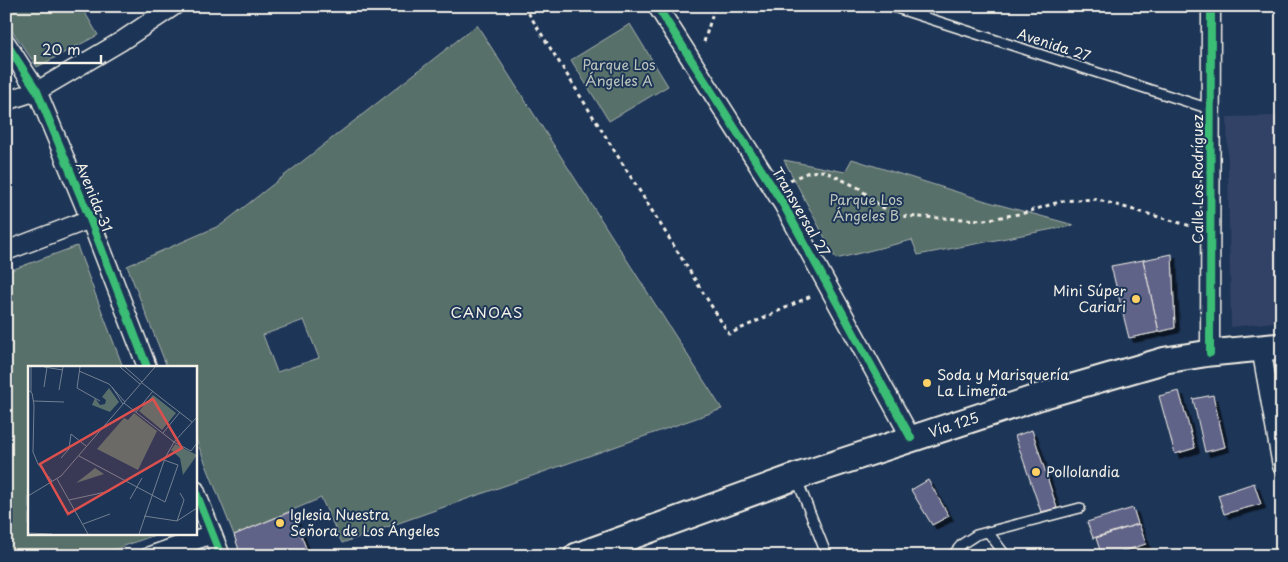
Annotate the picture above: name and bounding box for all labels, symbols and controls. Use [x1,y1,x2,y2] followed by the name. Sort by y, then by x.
[1015,23,1094,66] street label: Avenida 27
[35,32,101,64] scale bar
[42,37,81,60] text: 20 m
[582,54,656,91] park label: Parque Los Ángeles A
[1187,114,1208,244] street label: Calle Los Rodríguez
[71,159,118,235] street label: Avenida 31
[767,163,836,261] street label: Transversal 27
[829,189,903,226] park label: Parque Los Ángeles B
[1053,280,1127,317] place label: Mini Súper Cariari
[1130,293,1142,305] marker: Mini Súper Cariari
[451,300,523,323] district label: CANOAS
[937,364,1069,401] place label: Soda y Marisquería La Limeña
[28,366,196,534] inset map
[921,377,933,389] marker: Soda y Marisquería La Limeña
[926,406,981,442] street label: Vía 125
[1046,461,1120,482] place label: Pollolandia
[1030,466,1042,478] marker: Pollolandia
[290,504,440,541] place label: Iglesia Nuestra Señora de Los Ángeles
[274,517,286,529] marker: Iglesia Nuestra Señora de Los Ángeles

